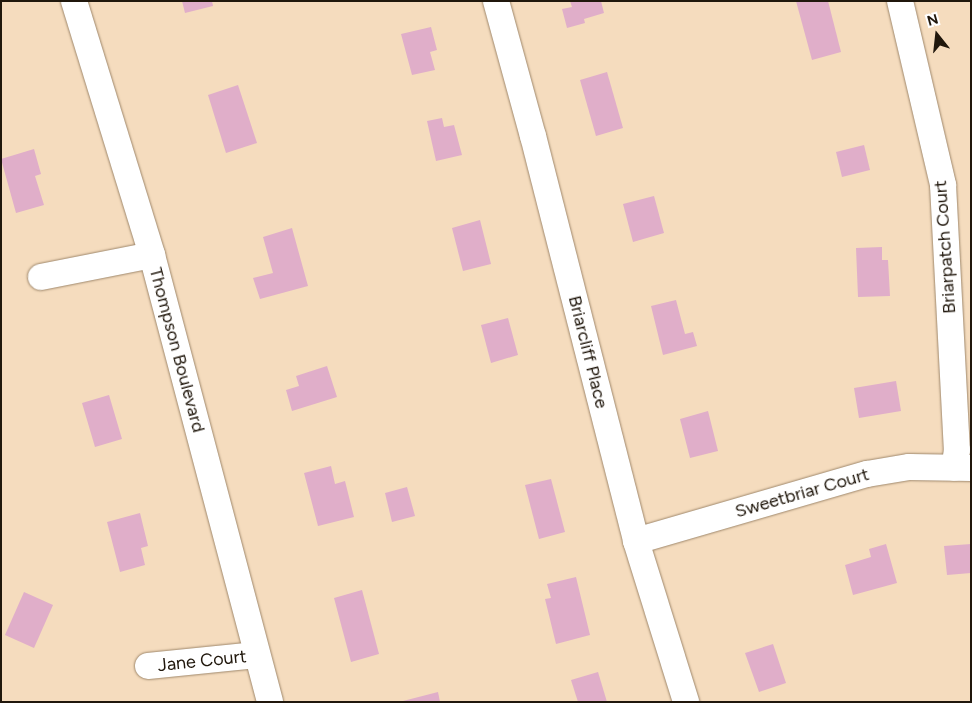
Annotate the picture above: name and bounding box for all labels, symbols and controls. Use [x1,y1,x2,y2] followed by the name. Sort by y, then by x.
[912,10,962,60] north arrow
[925,10,940,30] text: N
[930,180,960,314] street label: Briarpatch Court
[145,265,209,435] street label: Thompson Boulevard
[564,293,612,411] street label: Briarcliff Place
[733,464,871,522] street label: Sweetbriar Court
[157,646,247,676] street label: Jane Court

